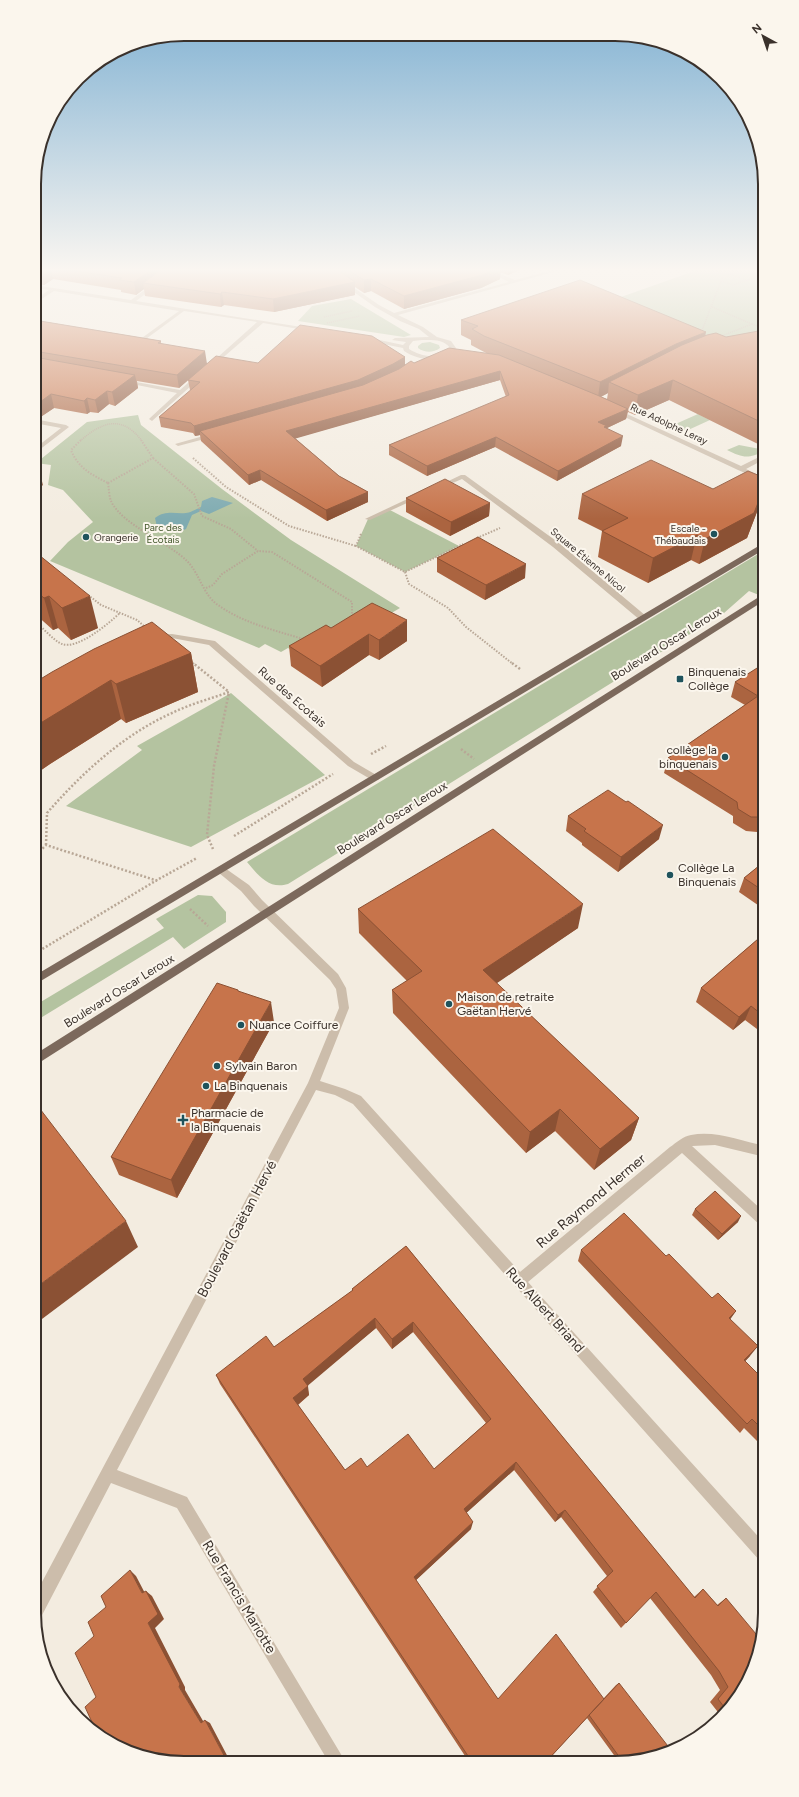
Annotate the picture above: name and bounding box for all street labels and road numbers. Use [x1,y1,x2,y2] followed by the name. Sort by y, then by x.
[628,400,711,448] street label: Rue Adolphe Leray
[548,525,628,595] street label: Square Étienne Nicol
[608,604,724,684] street label: Boulevard Oscar Leroux
[255,664,329,731] street label: Rue des Ecotais
[334,778,450,858] street label: Boulevard Oscar Leroux
[61,951,177,1031] street label: Boulevard Oscar Leroux
[533,1150,649,1252] street label: Rue Raymond Hermer
[194,1157,280,1300] street label: Boulevard Gaëtan Hervé
[502,1264,588,1356] street label: Rue Albert Briand
[199,1537,280,1657] street label: Rue Francis Mariotte

